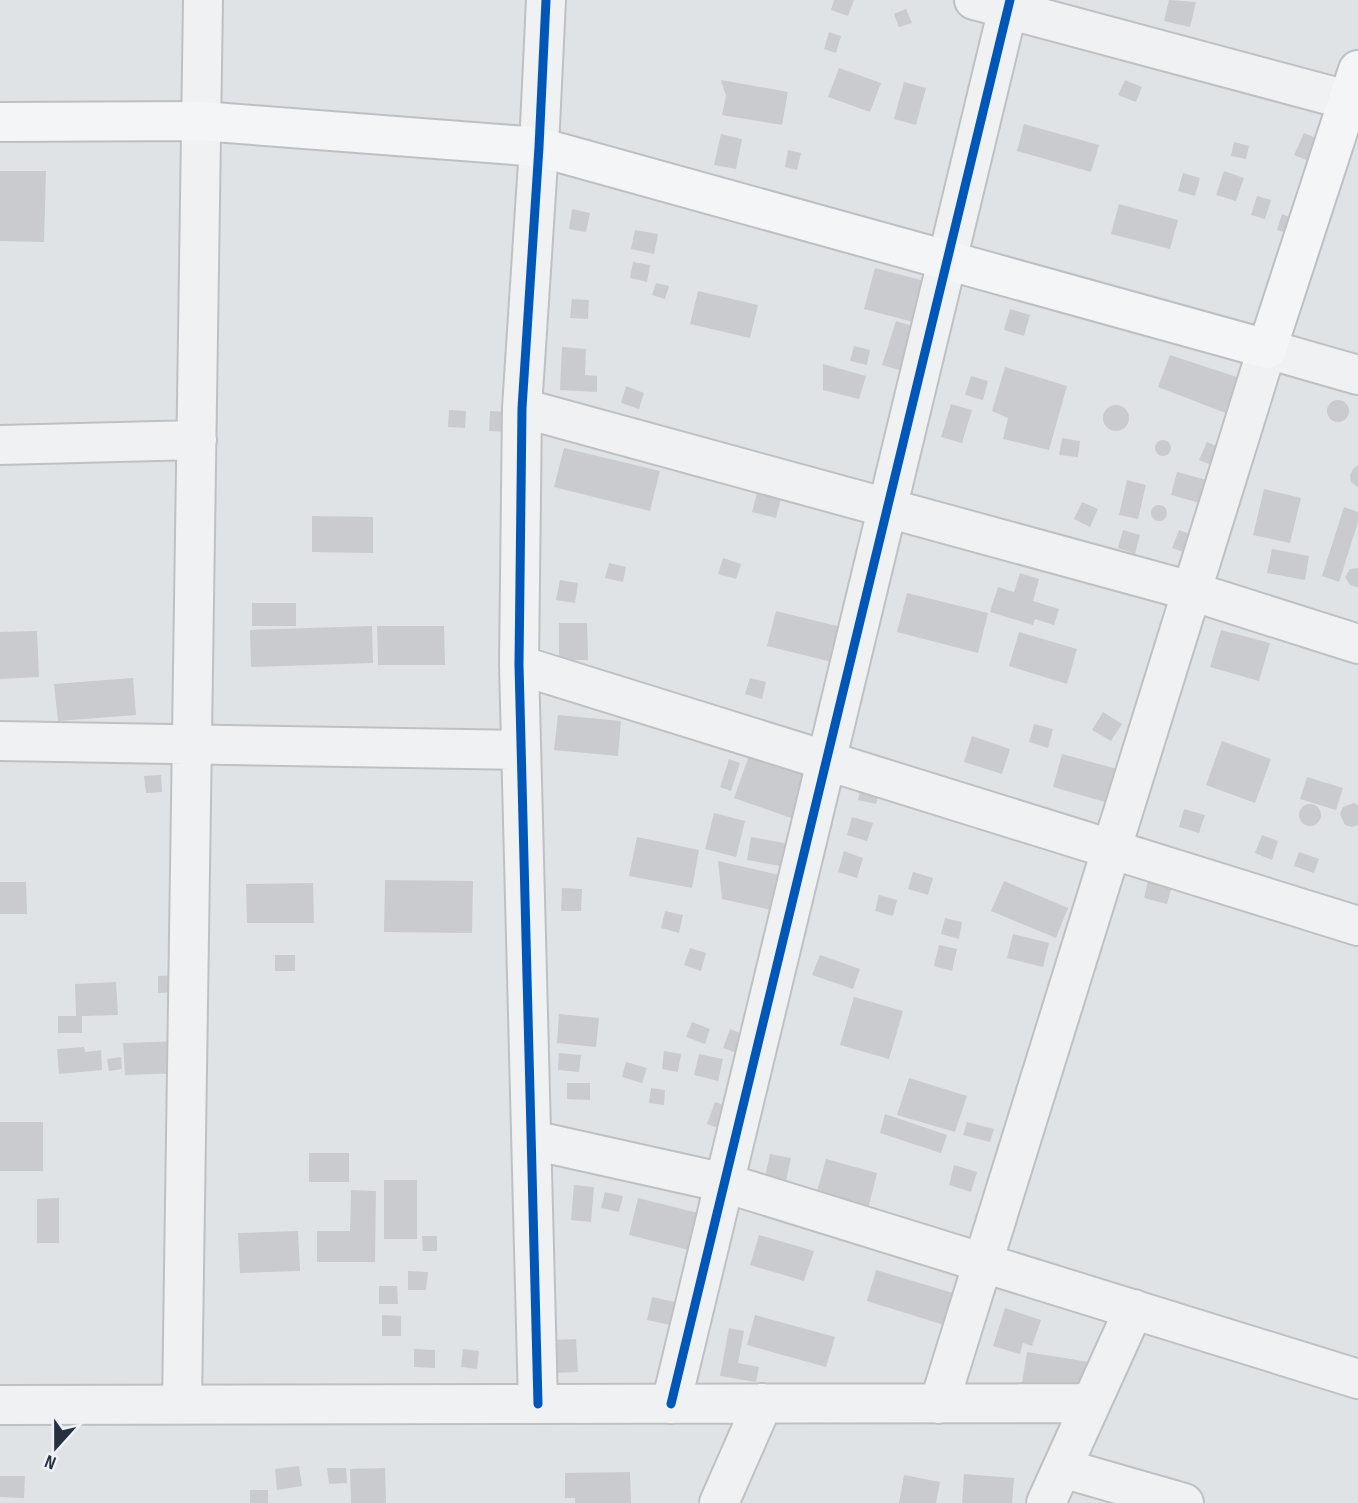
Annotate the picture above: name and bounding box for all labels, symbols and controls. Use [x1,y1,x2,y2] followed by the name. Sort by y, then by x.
[21,1412,91,1482] north arrow
[42,1449,59,1474] text: N

